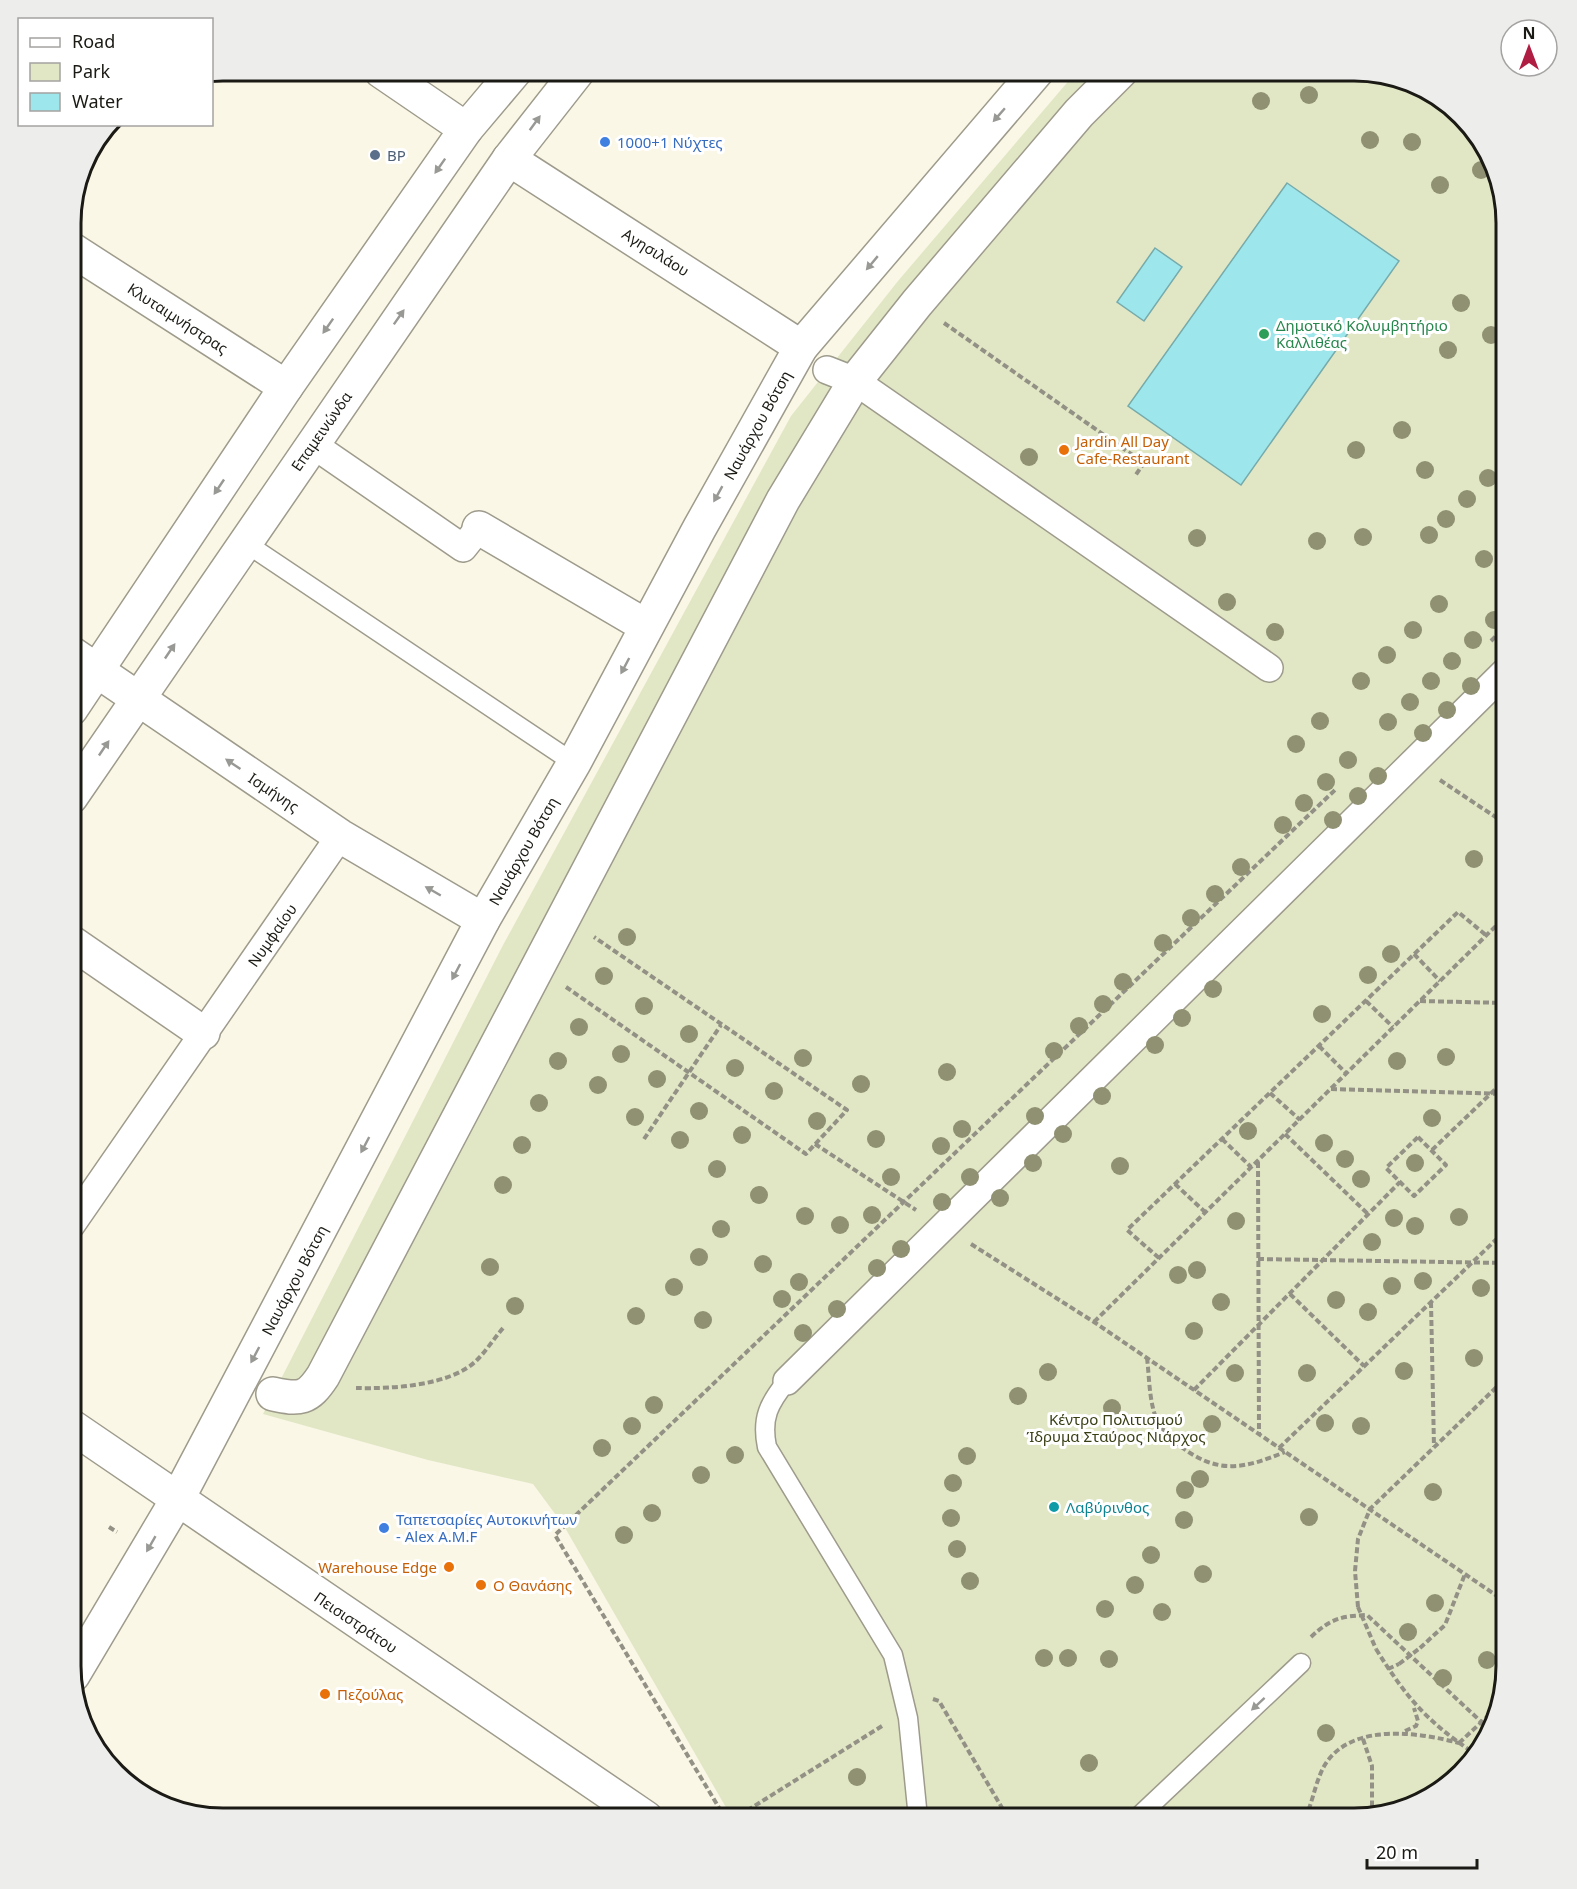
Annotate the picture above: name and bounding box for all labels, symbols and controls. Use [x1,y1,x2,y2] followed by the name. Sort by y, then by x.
[18,18,213,126] legend
[1499,18,1559,78] north arrow
[1522,22,1536,44] text: N
[72,29,115,53] text: Road
[72,59,110,83] text: Park
[72,89,123,113] text: Water
[993,107,1006,122] one-way arrow
[529,116,541,131] one-way arrow
[617,132,723,152] place label: 1000+1 Νύχτες
[598,135,612,149] marker: 1000+1 Νύχτες
[387,145,406,165] place label: BP
[368,148,382,162] marker: BP
[434,158,446,174] one-way arrow
[619,224,693,280] street label: Αγησιλάου
[865,255,878,271] one-way arrow
[124,278,232,358] street label: Κλυταιμνήστρας
[393,310,405,326] one-way arrow
[1276,315,1448,352] place label: Δημοτικό Κολυμβητήριο Καλλιθέας
[323,318,334,334] one-way arrow
[1257,327,1271,341] marker: Δημοτικό Κολυμβητήριο Καλλιθέας
[719,367,795,483] street label: Ναυάρχου Βότση
[286,387,356,475] street label: Επαμεινώνδα
[1074,431,1190,468] place label: Jardin All Day Cafe-Restaurant
[1057,443,1071,457] marker: Jardin All Day Cafe-Restaurant
[213,479,225,495] one-way arrow
[713,486,723,503] one-way arrow
[164,643,175,659] one-way arrow
[620,657,630,674] one-way arrow
[98,740,109,757] one-way arrow
[225,758,241,770] one-way arrow
[245,768,303,816] street label: Ισμήνης
[484,793,562,909] street label: Ναυάρχου Βότση
[425,885,441,896] one-way arrow
[243,900,301,970] street label: Νυμφαίου
[451,964,461,981] one-way arrow
[360,1136,370,1153] one-way arrow
[257,1221,331,1339] street label: Ναυάρχου Βότση
[250,1346,260,1363] one-way arrow
[1026,1409,1206,1446] park label: Κέντρο Πολιτισμού Ίδρυμα Σταύρος Νιάρχος
[1066,1497,1149,1517] place label: Λαβύρινθος
[1047,1500,1061,1514] marker: Λαβύρινθος
[396,1509,577,1546] place label: Ταπετσαρίες Αυτοκινήτων - Alex A.M.F
[377,1521,391,1535] marker: Ταπετσαρίες Αυτοκινήτων - Alex A.M.F
[146,1536,156,1553] one-way arrow
[318,1557,437,1577] place label: Warehouse Edge
[442,1560,456,1574] marker: Warehouse Edge
[493,1575,572,1595] place label: Ο Θανάσης
[474,1578,488,1592] marker: Ο Θανάσης
[310,1587,402,1657] street label: Πεισιστράτου
[337,1684,403,1704] place label: Πεζούλας
[318,1687,332,1701] marker: Πεζούλας
[1251,1696,1265,1710] one-way arrow
[1367,1832,1476,1870] scale bar
[1376,1840,1418,1864] text: 20 m

